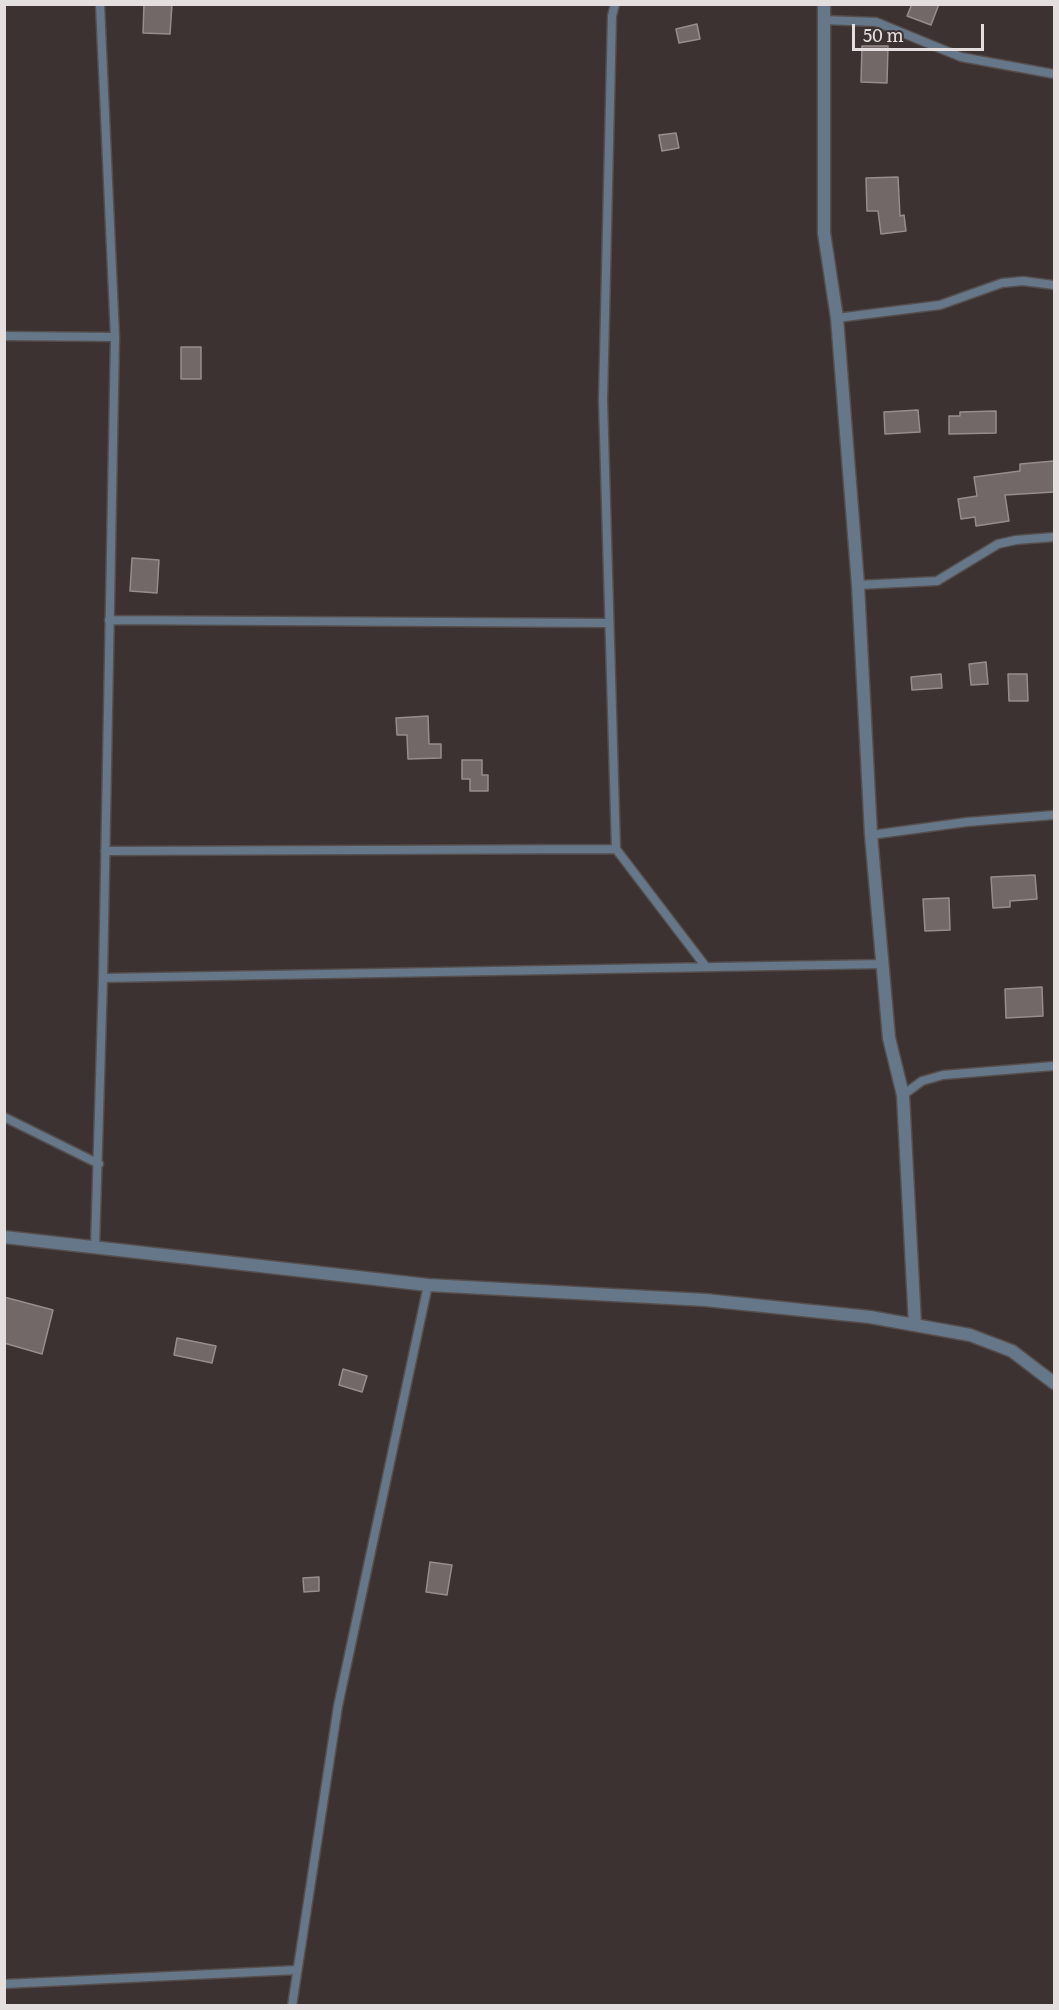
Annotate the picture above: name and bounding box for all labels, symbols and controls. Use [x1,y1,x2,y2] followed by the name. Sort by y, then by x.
[855,12,987,50] scale bar
[863,21,904,48] text: 50 m

